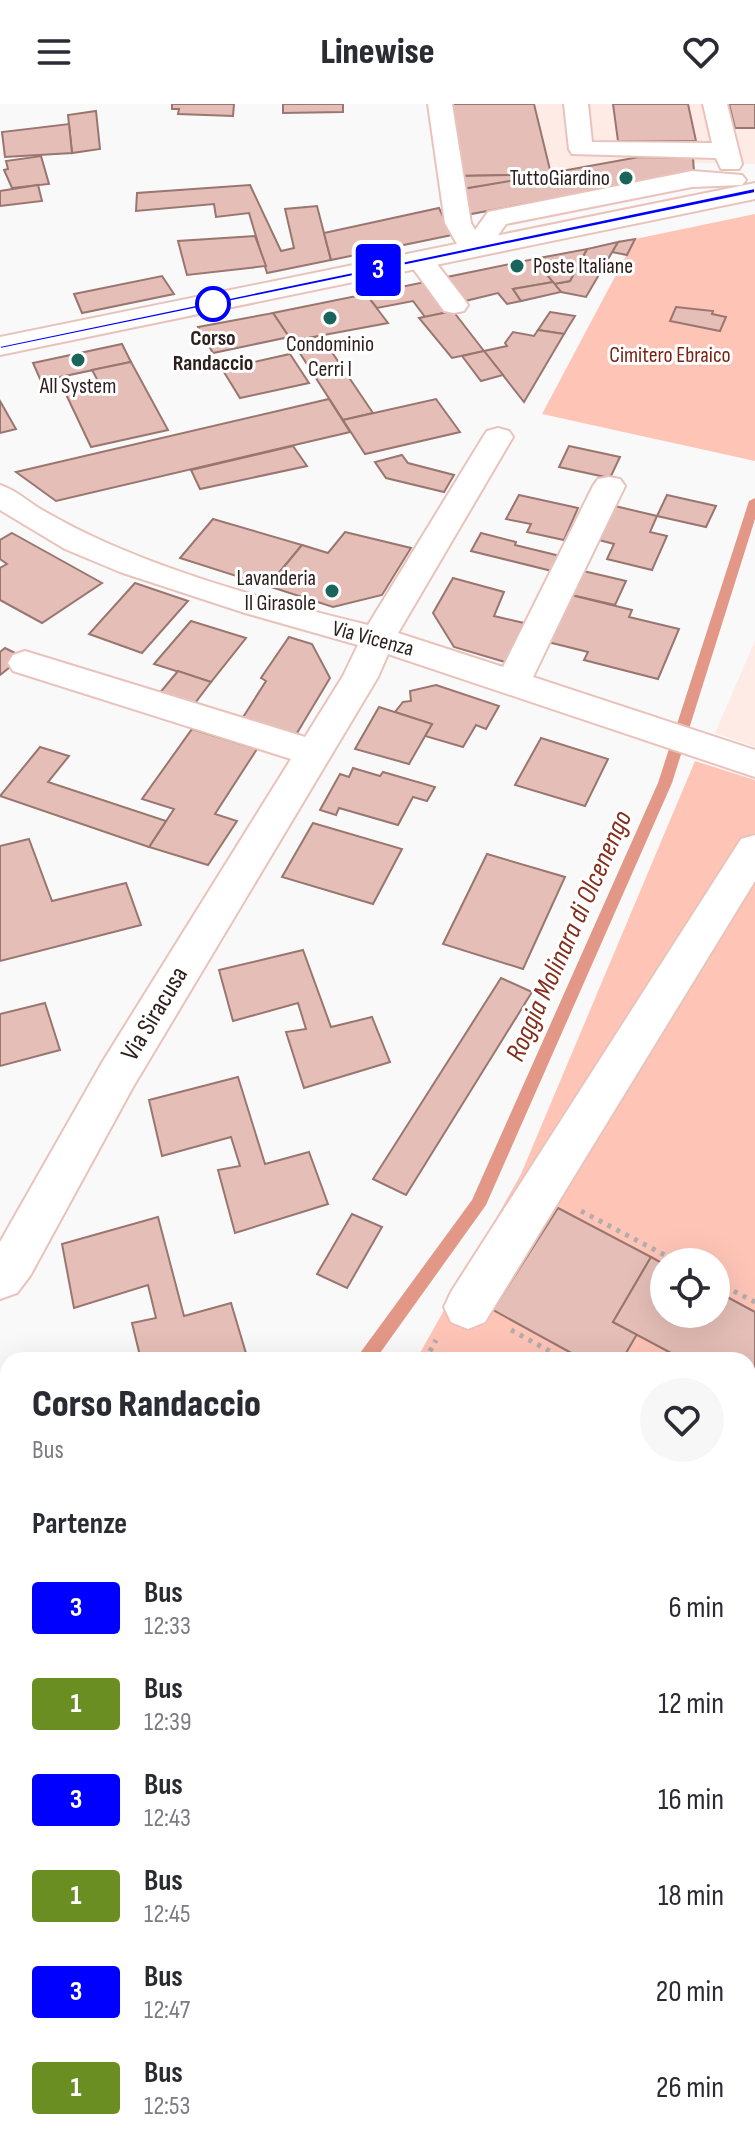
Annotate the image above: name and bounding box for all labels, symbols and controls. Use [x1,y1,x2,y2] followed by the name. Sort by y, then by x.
[32,30,76,74] icon: menu
[679,30,723,74] icon: heart
[320,31,435,74] text: Linewise
[510,165,610,192] place label: TuttoGiardino
[617,169,635,187] marker: TuttoGiardino
[352,244,404,296] line badge: 3
[372,253,384,286] text: 3
[533,253,633,280] place label: Poste Italiane
[508,257,526,275] marker: Poste Italiane
[196,287,230,321] marker: Corso Randaccio
[321,309,339,327] marker: Condominio Cerri I
[173,325,253,377] place label: Corso Randaccio
[286,331,374,383] place label: Condominio Cerri I
[609,342,731,369] park label: Cimitero Ebraico
[69,351,87,369] marker: All System
[39,373,116,400] place label: All System
[237,565,316,617] place label: Lavanderia Il Girasole
[323,582,341,600] marker: Lavanderia Il Girasole
[329,615,417,663] street label: Via Vicenza
[499,805,639,1066] water label: Roggia Molinara di Olcenengo
[115,961,195,1067] street label: Via Siracusa
[650,1248,730,1328] map controls
[650,1248,730,1328] button: locate
[640,1378,724,1462] button: heart
[32,1382,261,1427] text: Corso Randaccio
[32,1435,64,1466] text: Bus
[32,1506,127,1542] text: Partenze
[144,1575,183,1611] text: Bus
[668,1590,724,1626] text: 6 min
[70,1591,82,1624] text: 3
[144,1611,191,1642] text: 12:33
[144,1671,183,1707] text: Bus
[658,1686,724,1722] text: 12 min
[71,1687,81,1720] text: 1
[144,1707,191,1738] text: 12:39
[144,1767,183,1803] text: Bus
[658,1782,724,1818] text: 16 min
[70,1783,82,1816] text: 3
[144,1803,191,1834] text: 12:43
[144,1863,183,1899] text: Bus
[658,1878,724,1914] text: 18 min
[71,1879,81,1912] text: 1
[144,1899,190,1930] text: 12:45
[144,1959,183,1995] text: Bus
[656,1974,724,2010] text: 20 min
[70,1975,82,2008] text: 3
[144,1995,190,2026] text: 12:47
[144,2055,183,2091] text: Bus
[656,2070,724,2106] text: 26 min
[71,2071,81,2104] text: 1
[144,2091,190,2122] text: 12:53

